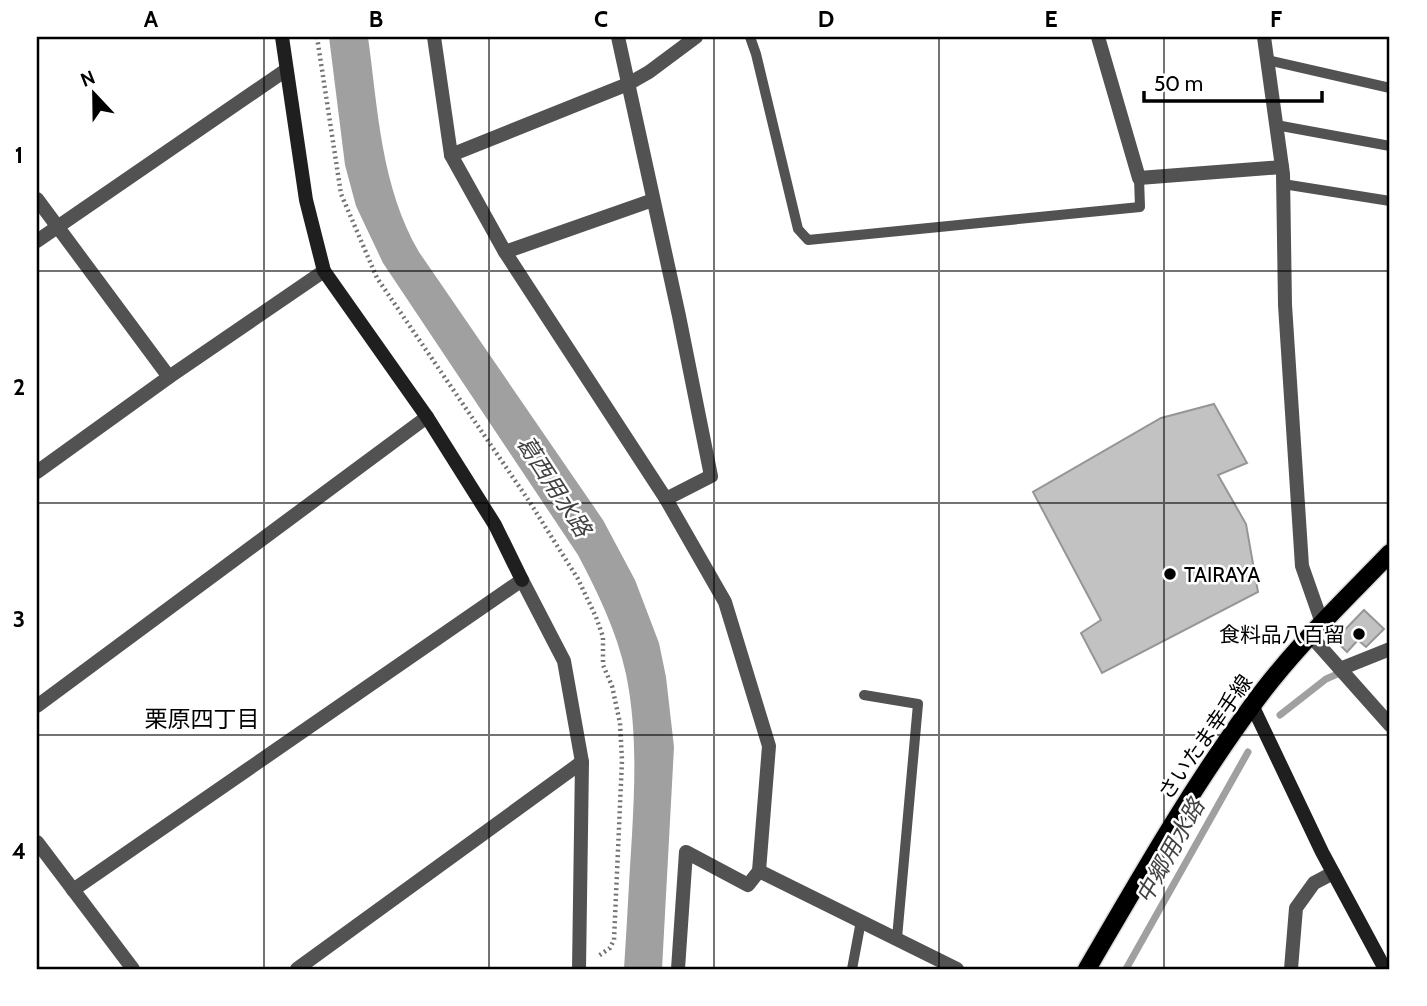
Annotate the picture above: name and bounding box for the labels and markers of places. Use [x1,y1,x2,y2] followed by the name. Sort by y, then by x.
[1184,562,1260,587] place label: TAIRAYA
[1162,566,1178,582] marker: TAIRAYA
[1219,622,1345,647] place label: 食料品八百留
[1351,626,1367,642] marker: 食料品八百留

